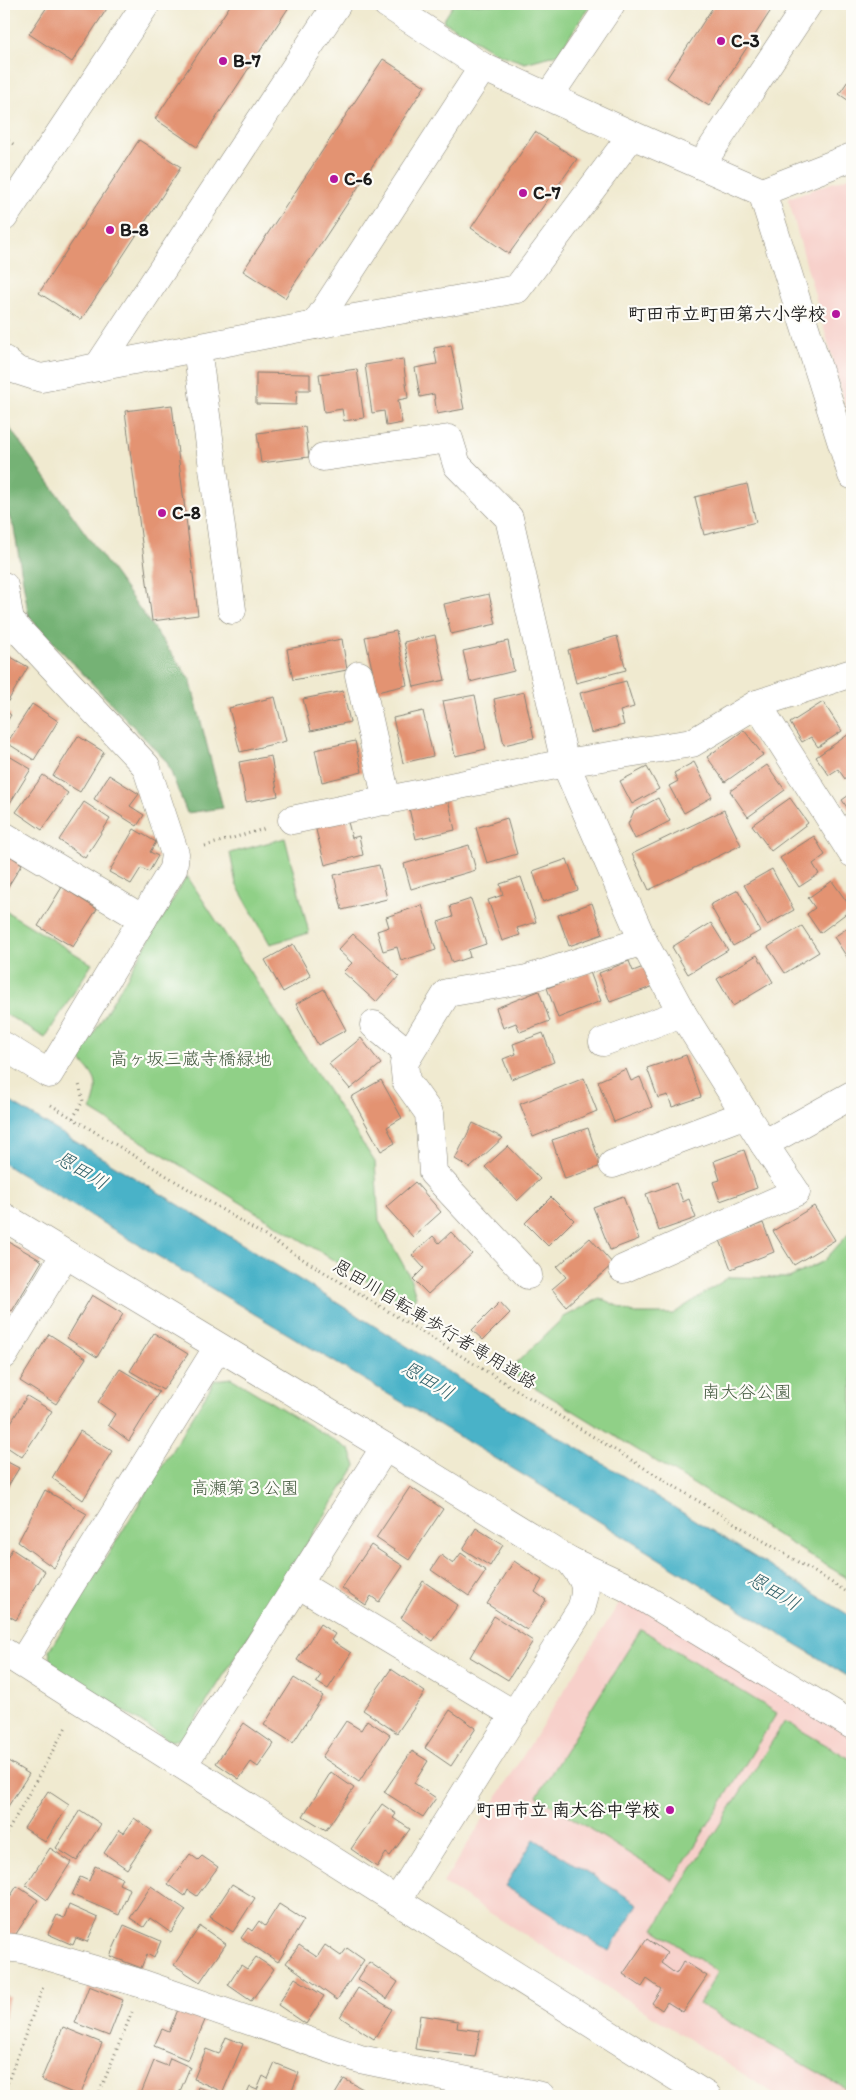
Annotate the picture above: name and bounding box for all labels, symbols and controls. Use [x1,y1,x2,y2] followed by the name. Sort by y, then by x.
[731,30,760,52] place label: C-3
[715,35,727,47] marker: C-3
[233,50,261,72] place label: B-7
[217,55,229,67] marker: B-7
[344,168,373,190] place label: C-6
[328,173,340,185] marker: C-6
[533,182,561,204] place label: C-7
[517,187,529,199] marker: C-7
[120,219,149,241] place label: B-8
[104,224,116,236] marker: B-8
[628,303,826,325] place label: 町田市立町田第六小学校
[830,308,842,320] marker: 町田市立町田第六小学校
[172,502,201,524] place label: C-8
[156,507,168,519] marker: C-8
[110,1048,272,1070] park label: 高ヶ坂三蔵寺橋緑地
[52,1145,112,1195] water label: 恩田川
[329,1254,541,1394] street label: 恩田川自転車歩行者専用道路
[398,1356,458,1404] water label: 恩田川
[702,1381,792,1403] park label: 南大谷公園
[191,1477,299,1499] park label: 高瀬第３公園
[744,1566,804,1616] water label: 恩田川
[476,1799,660,1821] place label: 町田市立 南大谷中学校
[664,1804,676,1816] marker: 町田市立 南大谷中学校

